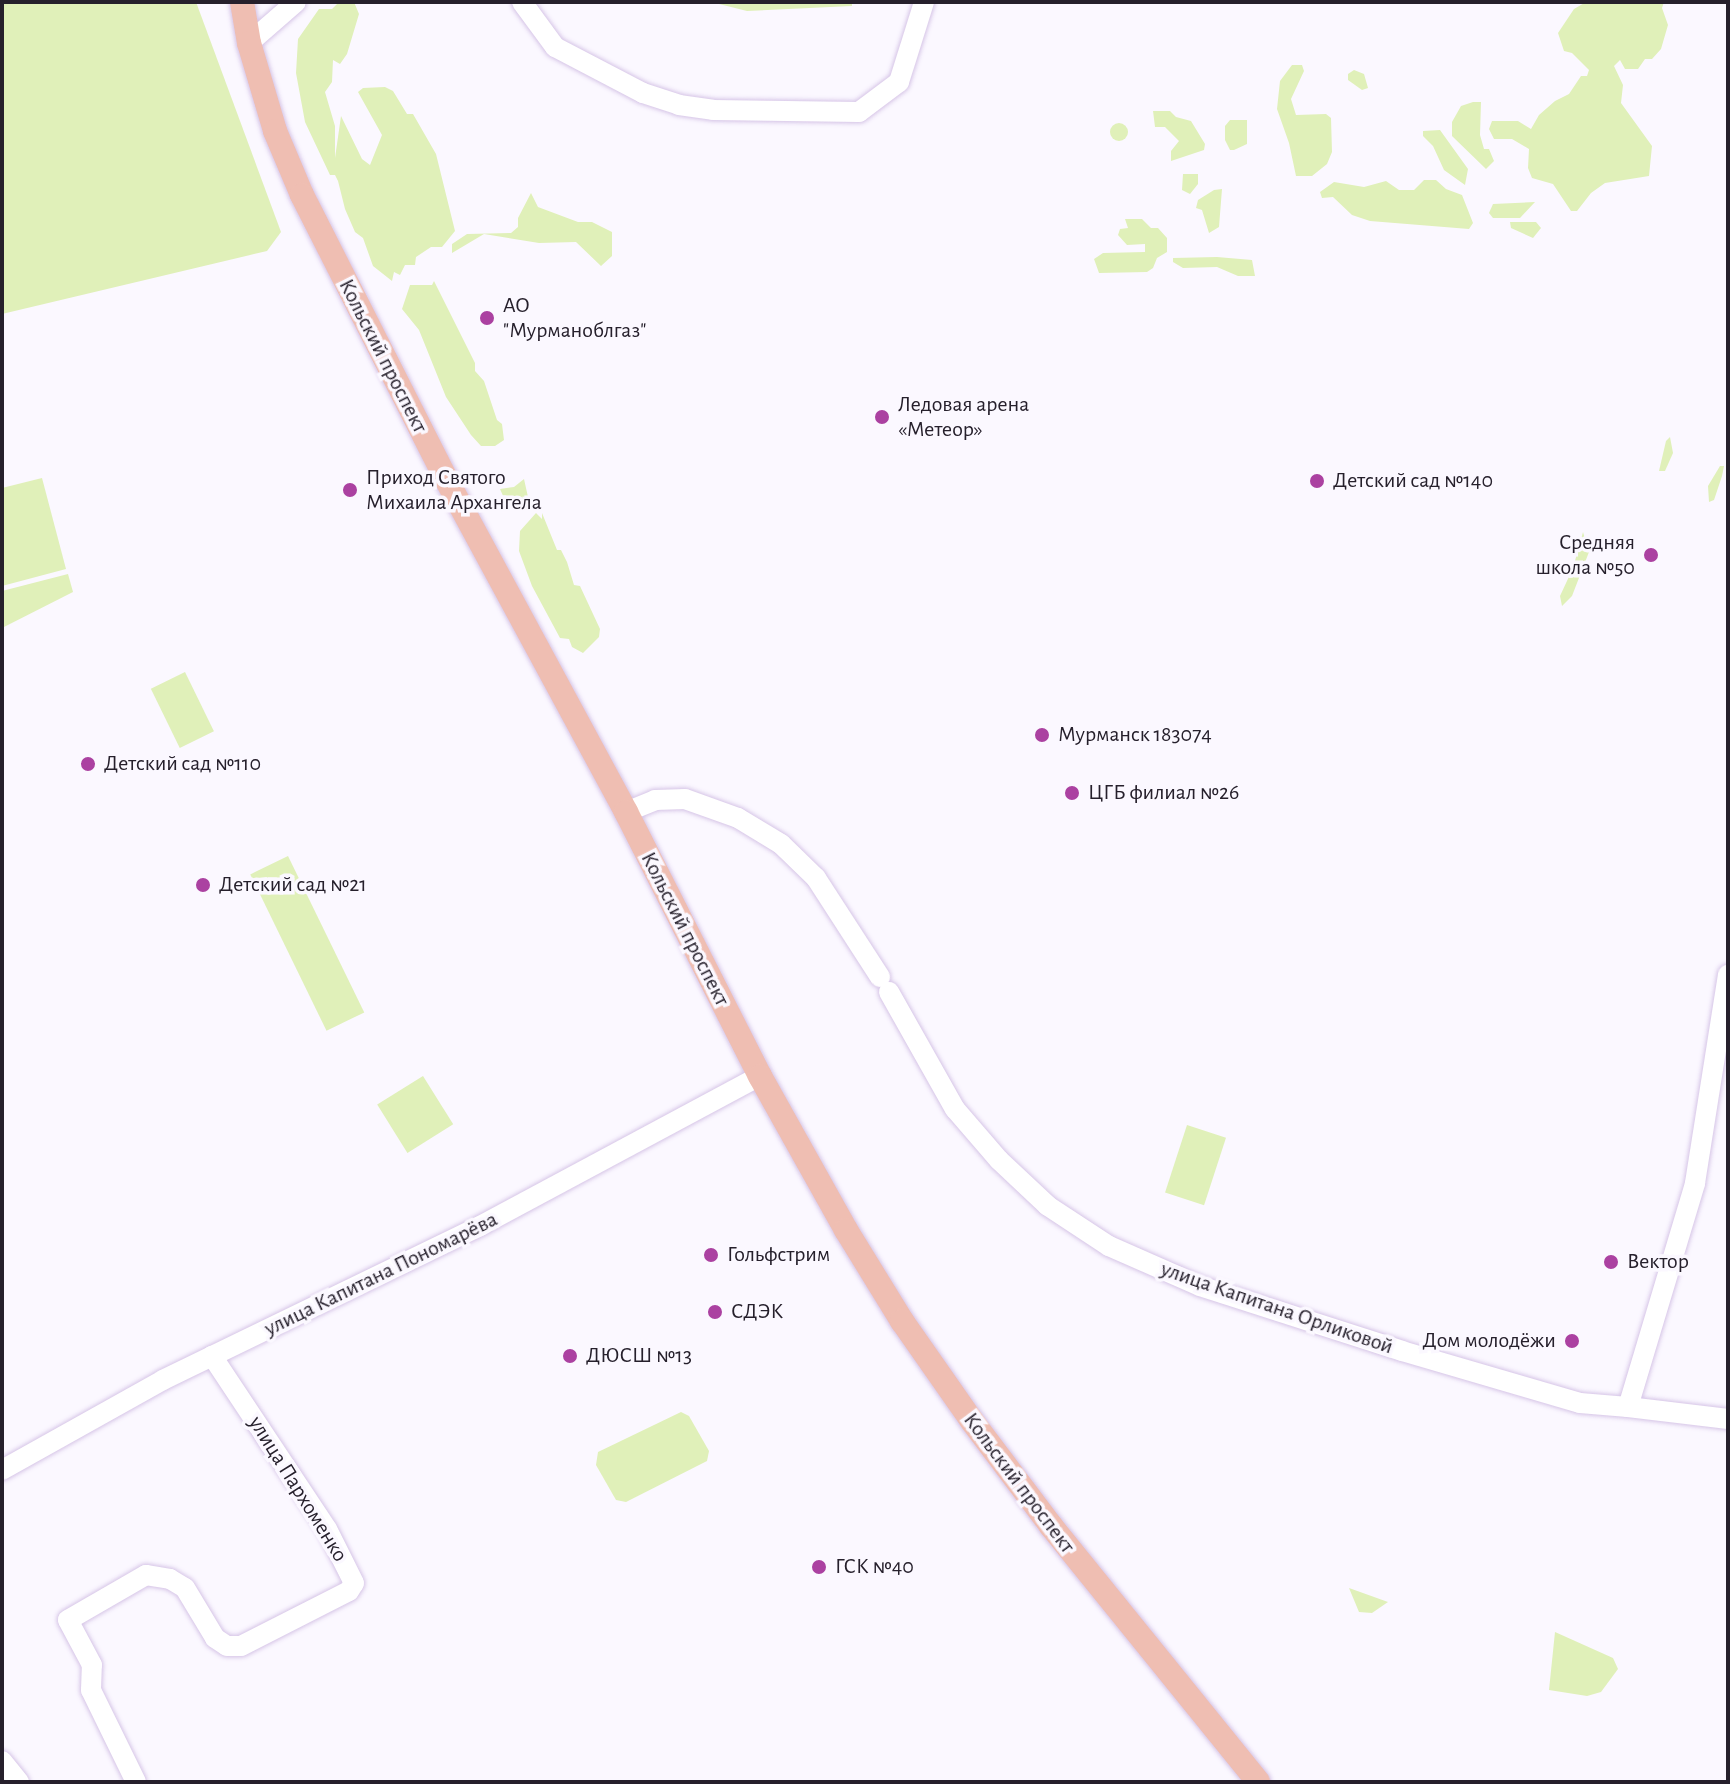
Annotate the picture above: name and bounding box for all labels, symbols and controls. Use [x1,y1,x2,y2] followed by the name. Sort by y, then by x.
[333,275,433,437] street label: Кольский проспект
[503,292,646,344] place label: AO "Мурманоблгаз"
[478,309,496,327] marker: AO "Мурманоблгаз"
[898,391,1029,442] place label: Ледовая арена «Метеор»
[873,408,891,426] marker: Ледовая арена «Метеор»
[366,464,542,516] place label: Приход Святого Михаила Архангела
[1333,468,1493,494] place label: Детский сад №140
[1308,472,1326,490] marker: Детский сад №140
[341,481,359,499] marker: Приход Святого Михаила Архангела
[1535,529,1635,580] place label: Средняя школа №50
[1642,546,1660,564] marker: Средняя школа №50
[1058,722,1212,748] place label: Мурманск 183074
[1033,726,1051,744] marker: Мурманск 183074
[104,751,261,777] place label: Детский сад №110
[79,755,97,773] marker: Детский сад №110
[1088,780,1239,806] place label: ЦГБ филиал №26
[1063,784,1081,802] marker: ЦГБ филиал №26
[635,848,735,1010] street label: Кольский проспект
[219,872,367,898] place label: Детский сад №21
[194,876,212,894] marker: Детский сад №21
[260,1206,502,1342] street label: улица Капитана Пономарёва
[727,1242,830,1268] place label: Гольфстрим
[702,1246,720,1264] marker: Гольфстрим
[1627,1249,1689,1275] place label: Вектор
[1602,1253,1620,1271] marker: Вектор
[1157,1256,1397,1360] street label: улица Капитана Орликовой
[731,1299,783,1325] place label: СДЭК
[706,1303,724,1321] marker: СДЭК
[1422,1328,1556,1354] place label: Дом молодёжи
[1563,1332,1581,1350] marker: Дом молодёжи
[586,1343,692,1369] place label: ДЮСШ №13
[561,1347,579,1365] marker: ДЮСШ №13
[958,1407,1080,1559] street label: Кольский проспект
[243,1411,353,1567] street label: улица Пархоменко
[835,1554,914,1580] place label: ГСК №40
[810,1558,828,1576] marker: ГСК №40

